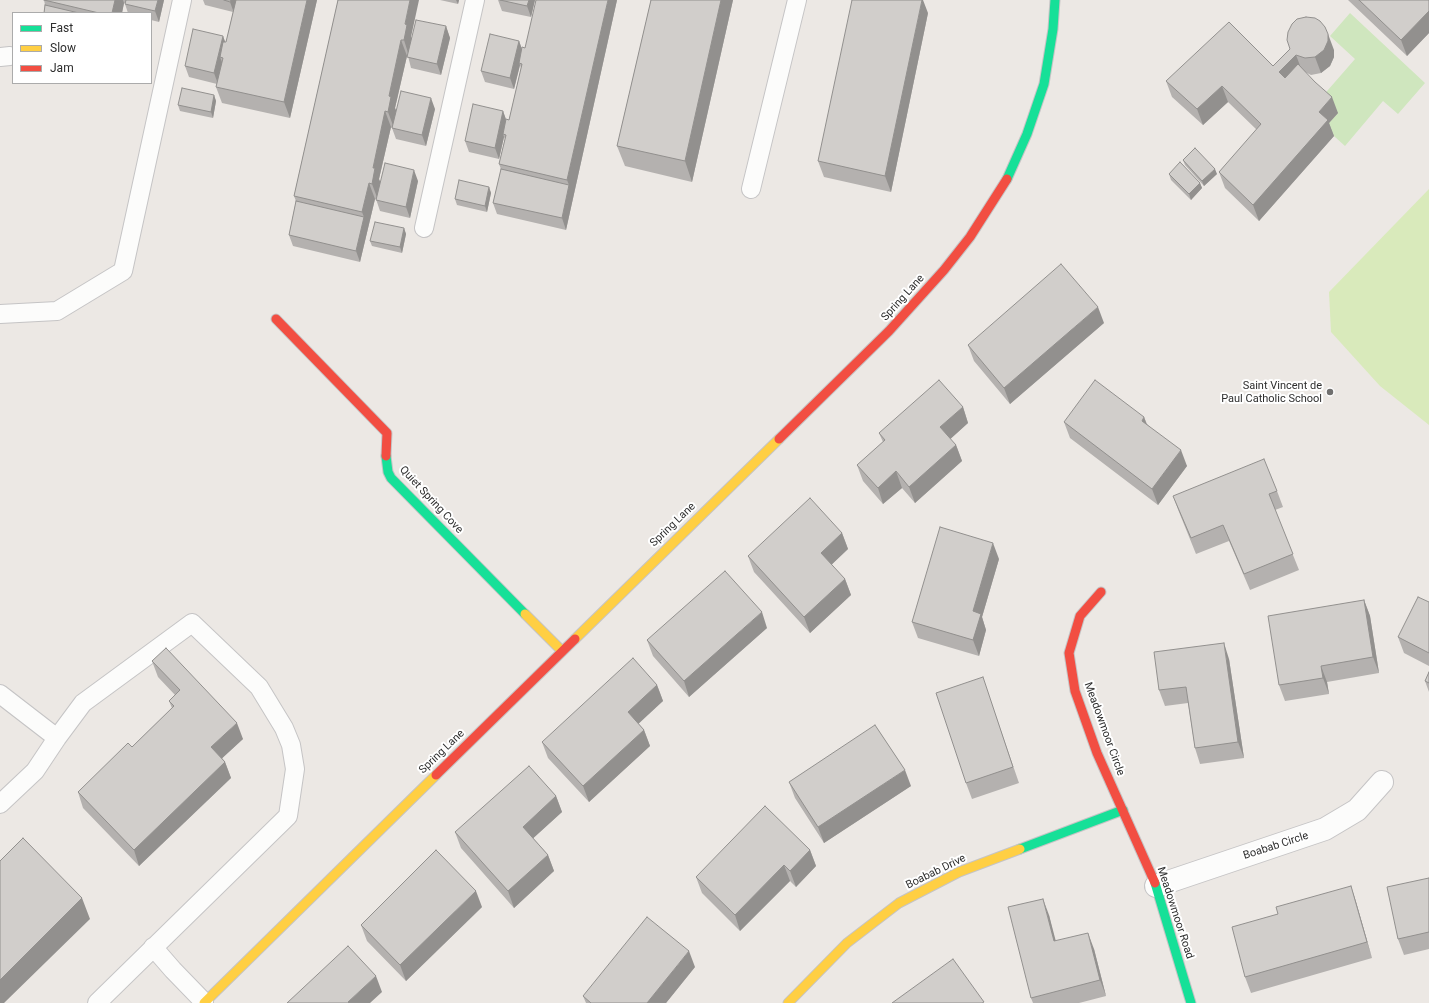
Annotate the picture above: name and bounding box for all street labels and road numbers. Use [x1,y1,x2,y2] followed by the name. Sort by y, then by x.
[879,272,927,324] street label: Spring Lane
[397,464,465,536] street label: Quiet Spring Cove
[648,500,698,550] street label: Spring Lane
[1081,680,1127,778] street label: Meadowmoor Circle
[417,727,467,777] street label: Spring Lane
[1242,829,1310,863] street label: Boabab Circle
[904,852,968,892] street label: Boabab Drive
[1154,865,1196,961] street label: Meadowmoor Road

